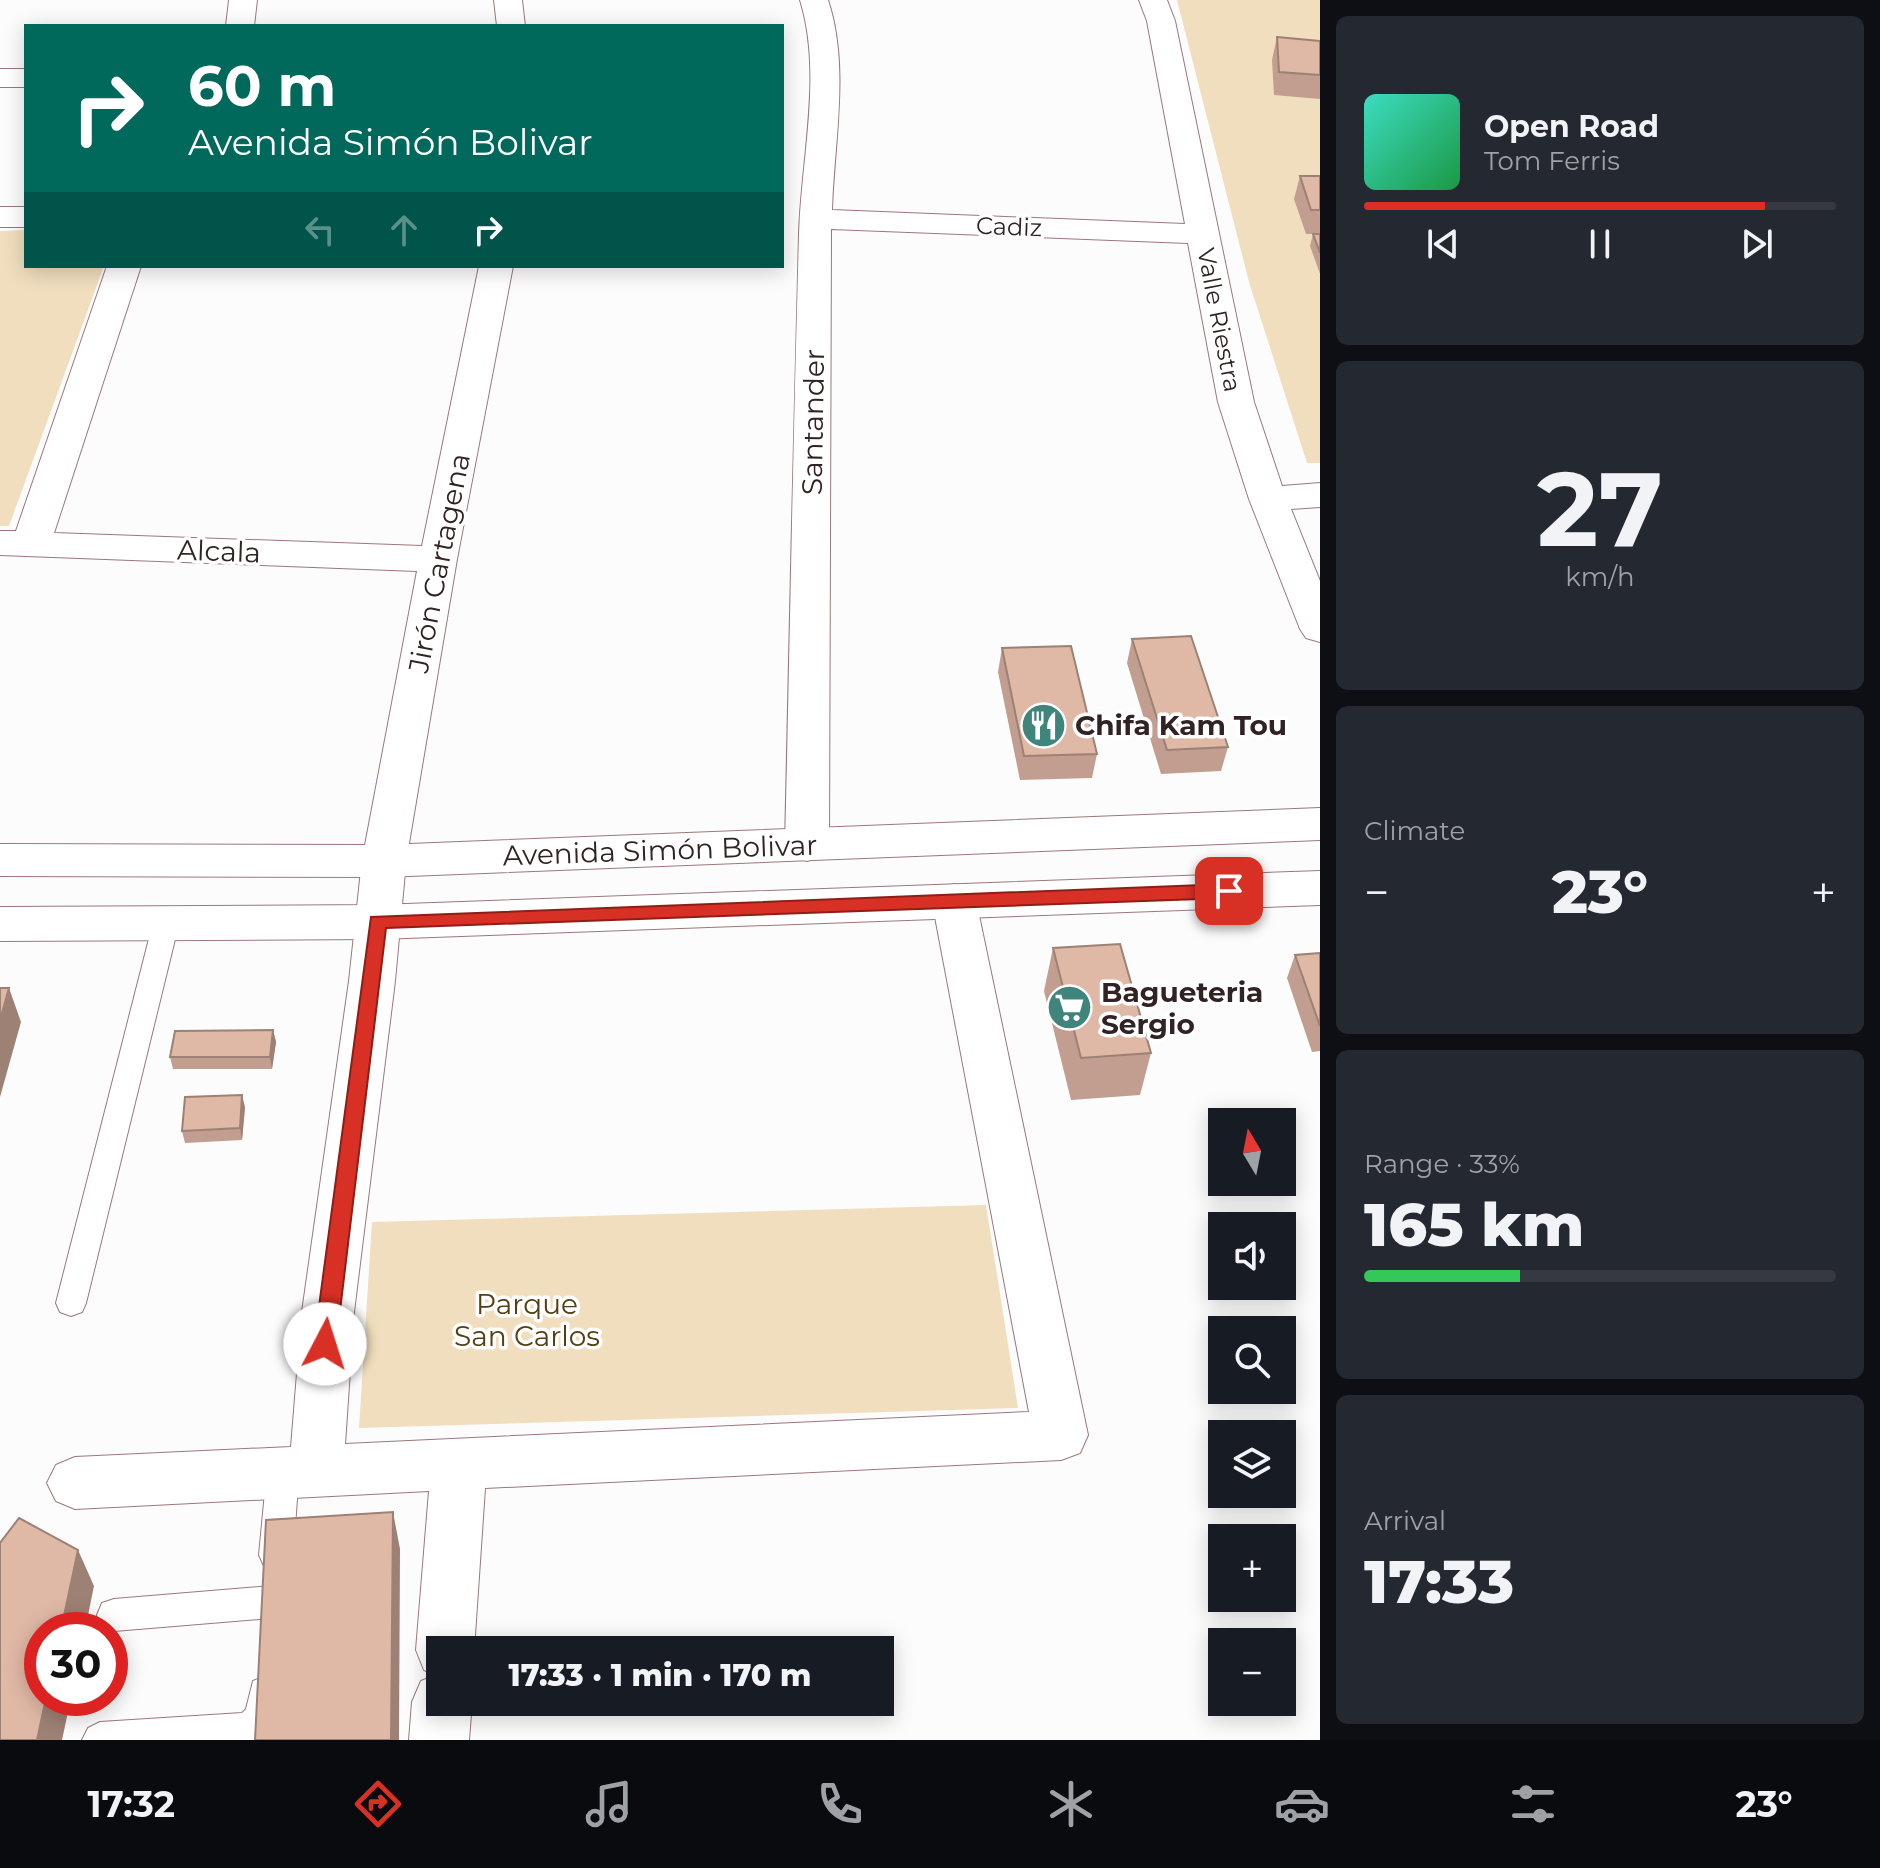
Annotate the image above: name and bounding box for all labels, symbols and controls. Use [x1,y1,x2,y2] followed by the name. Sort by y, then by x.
[188,52,336,120] text: 60 m
[56,56,160,160] icon: right
[1484,108,1659,145] text: Open Road
[188,120,593,164] text: Avenida Simón Bolivar
[1484,145,1620,177] text: Tom Ferris
[298,208,342,252] icon: left
[382,208,426,252] icon: ahead
[466,208,510,252] icon: right
[976,211,1042,242] street label: Cadiz
[1421,222,1465,266] icon: previous
[1578,222,1622,266] icon: pause
[1735,222,1779,266] icon: next
[1191,246,1248,394] street label: Valle Riestra
[795,349,831,495] street label: Santander
[1537,445,1663,572] text: 27
[401,450,477,677] street label: Jirón Cartagena
[176,533,262,569] street label: Alcala
[1565,561,1635,593] text: km/h
[1020,701,1068,749] restaurant icon: Chifa Kam Tou
[1075,708,1287,742] place label: Chifa Kam Tou
[1364,815,1465,847] text: Climate
[502,828,818,872] street label: Avenida Simón Bolivar
[1552,855,1648,928] text: 23°
[1195,857,1263,925] pin
[1364,865,1389,919] text: −
[1811,865,1836,919] text: +
[1207,869,1251,913] icon: arrive
[1101,975,1263,1041] place label: Bagueteria Sergio
[1046,984,1094,1032] supermarket icon: Bagueteria Sergio
[1208,1108,1296,1196] north arrow
[1208,1108,1296,1716] map controls
[1364,1148,1520,1180] text: Range · 33%
[1364,1188,1584,1261] text: 165 km
[1208,1212,1296,1300] button: sound
[454,1287,600,1353] park label: Parque San Carlos
[283,1302,367,1386] position arrow
[1208,1316,1296,1404] button: search
[1208,1420,1296,1508] button: layers
[1364,1505,1446,1537] text: Arrival
[1208,1524,1296,1612] button: +
[1364,1545,1514,1618] text: 17:33
[24,1612,128,1716] speed limit sign: 30
[1208,1628,1296,1716] button: −
[509,1657,811,1694] text: 17:33 · 1 min · 170 m
[350,1776,406,1832] icon: directions
[581,1776,637,1832] icon: music
[812,1776,868,1832] icon: phone
[1043,1776,1099,1832] icon: climate
[1274,1776,1330,1832] icon: car
[1505,1776,1561,1832] icon: filters
[87,1782,175,1826] text: 17:32
[1735,1782,1793,1826] text: 23°

